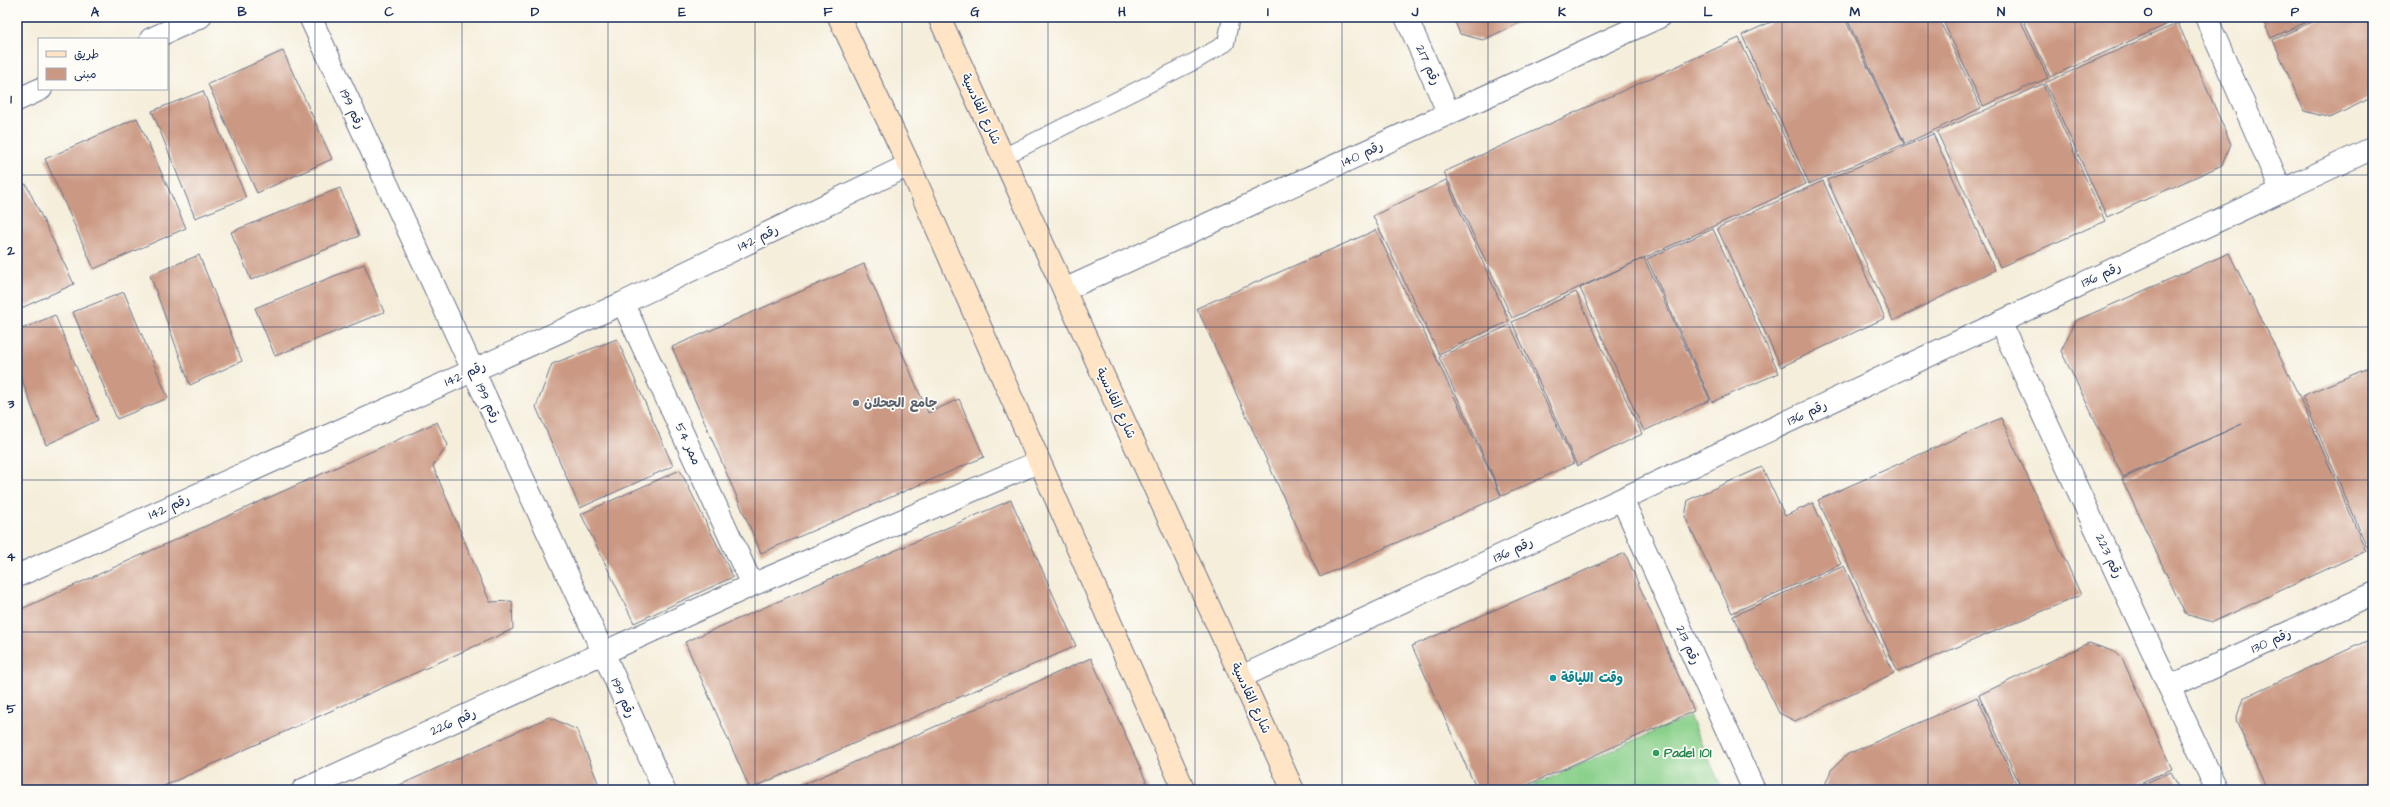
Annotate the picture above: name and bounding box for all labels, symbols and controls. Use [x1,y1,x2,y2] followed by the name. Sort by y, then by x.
[91,3,100,21] text: A
[237,3,247,21] text: B
[384,3,394,21] text: C
[531,3,540,21] text: D
[678,3,686,21] text: E
[823,3,833,21] text: F
[970,3,980,21] text: G
[1118,3,1126,21] text: H
[1267,3,1269,21] text: I
[1411,3,1419,21] text: J
[1558,3,1566,21] text: K
[1703,3,1713,21] text: L
[1850,3,1861,21] text: M
[1997,3,2005,21] text: N
[2144,3,2153,21] text: O
[2291,3,2300,21] text: P
[38,38,168,90] legend
[1410,42,1445,89] street label: رقم 217
[74,46,99,63] text: طريق
[74,66,97,83] text: مبنى
[957,71,1005,147] street label: شارع القادسية
[334,86,369,132] street label: رقم 199
[10,90,12,108] text: 1
[1338,136,1386,172] street label: رقم 140
[735,220,782,257] street label: رقم 142
[6,242,15,260] text: 2
[2078,258,2124,293] street label: رقم 136
[441,357,489,392] street label: رقم 142
[1092,365,1140,441] street label: شارع القادسية
[470,380,505,426] street label: رقم 199
[864,394,938,412] place label: جامع الجحلان
[7,395,15,413] text: 3
[1784,396,1830,431] street label: رقم 136
[851,398,861,408] marker: جامع الجحلان
[670,420,706,468] street label: ممر 54
[145,490,193,525] street label: رقم 142
[2090,531,2127,582] street label: رقم 223
[1490,533,1536,568] street label: رقم 136
[7,548,16,566] text: 4
[1670,623,1705,668] street label: رقم 213
[2248,624,2294,659] street label: رقم 130
[1227,660,1275,736] street label: شارع القادسية
[1561,669,1624,687] place label: وقت اللياقة
[1548,673,1558,683] marker: وقت اللياقة
[605,675,640,721] street label: رقم 199
[6,700,16,718] text: 5
[427,704,479,741] street label: رقم 226
[1664,744,1712,762] place label: Padel 101
[1651,748,1661,758] marker: Padel 101

